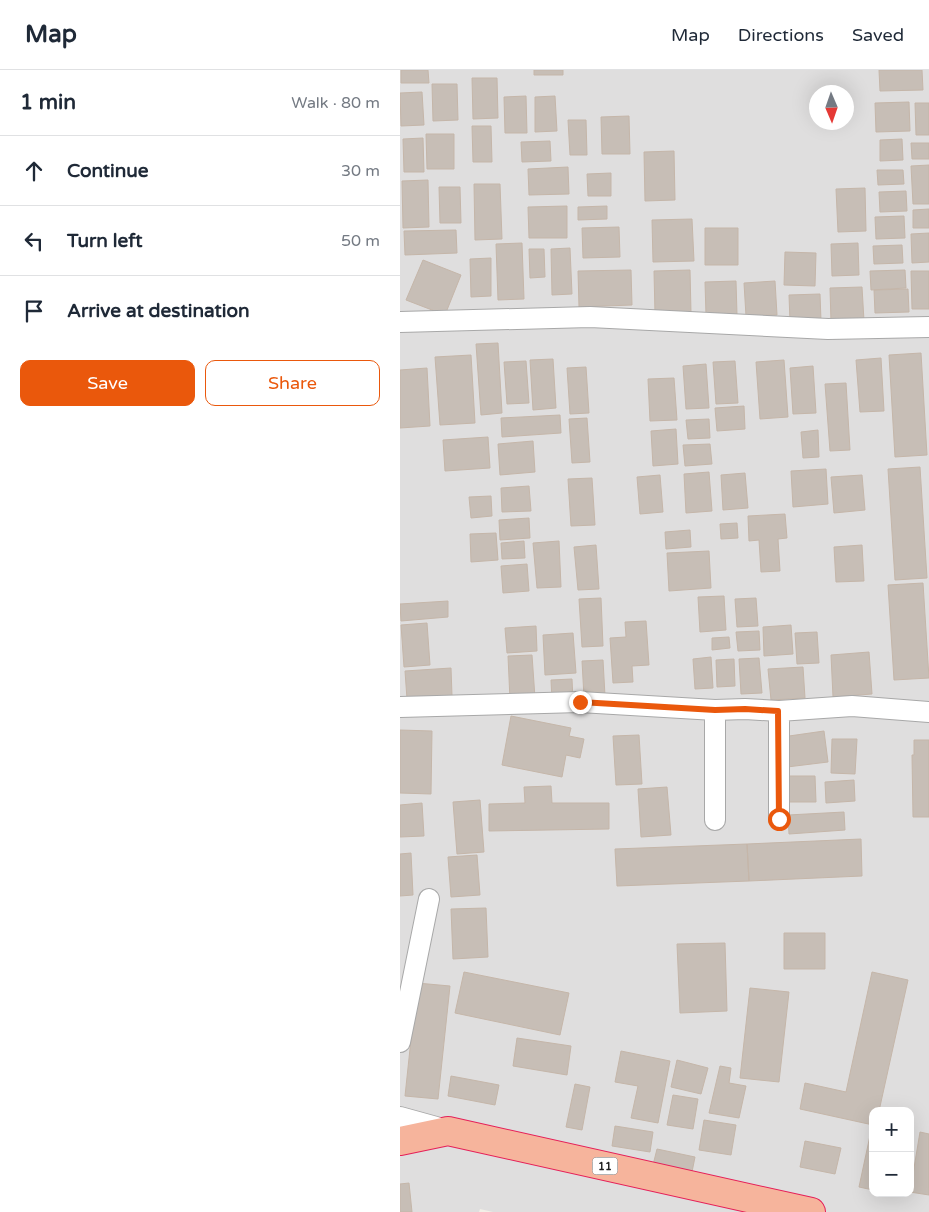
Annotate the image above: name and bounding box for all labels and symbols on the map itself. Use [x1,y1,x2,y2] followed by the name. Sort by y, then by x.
[809,85,854,130] north arrow
[569,691,592,714] route end
[768,808,791,831] route start
[592,1158,618,1174] road number: 11

